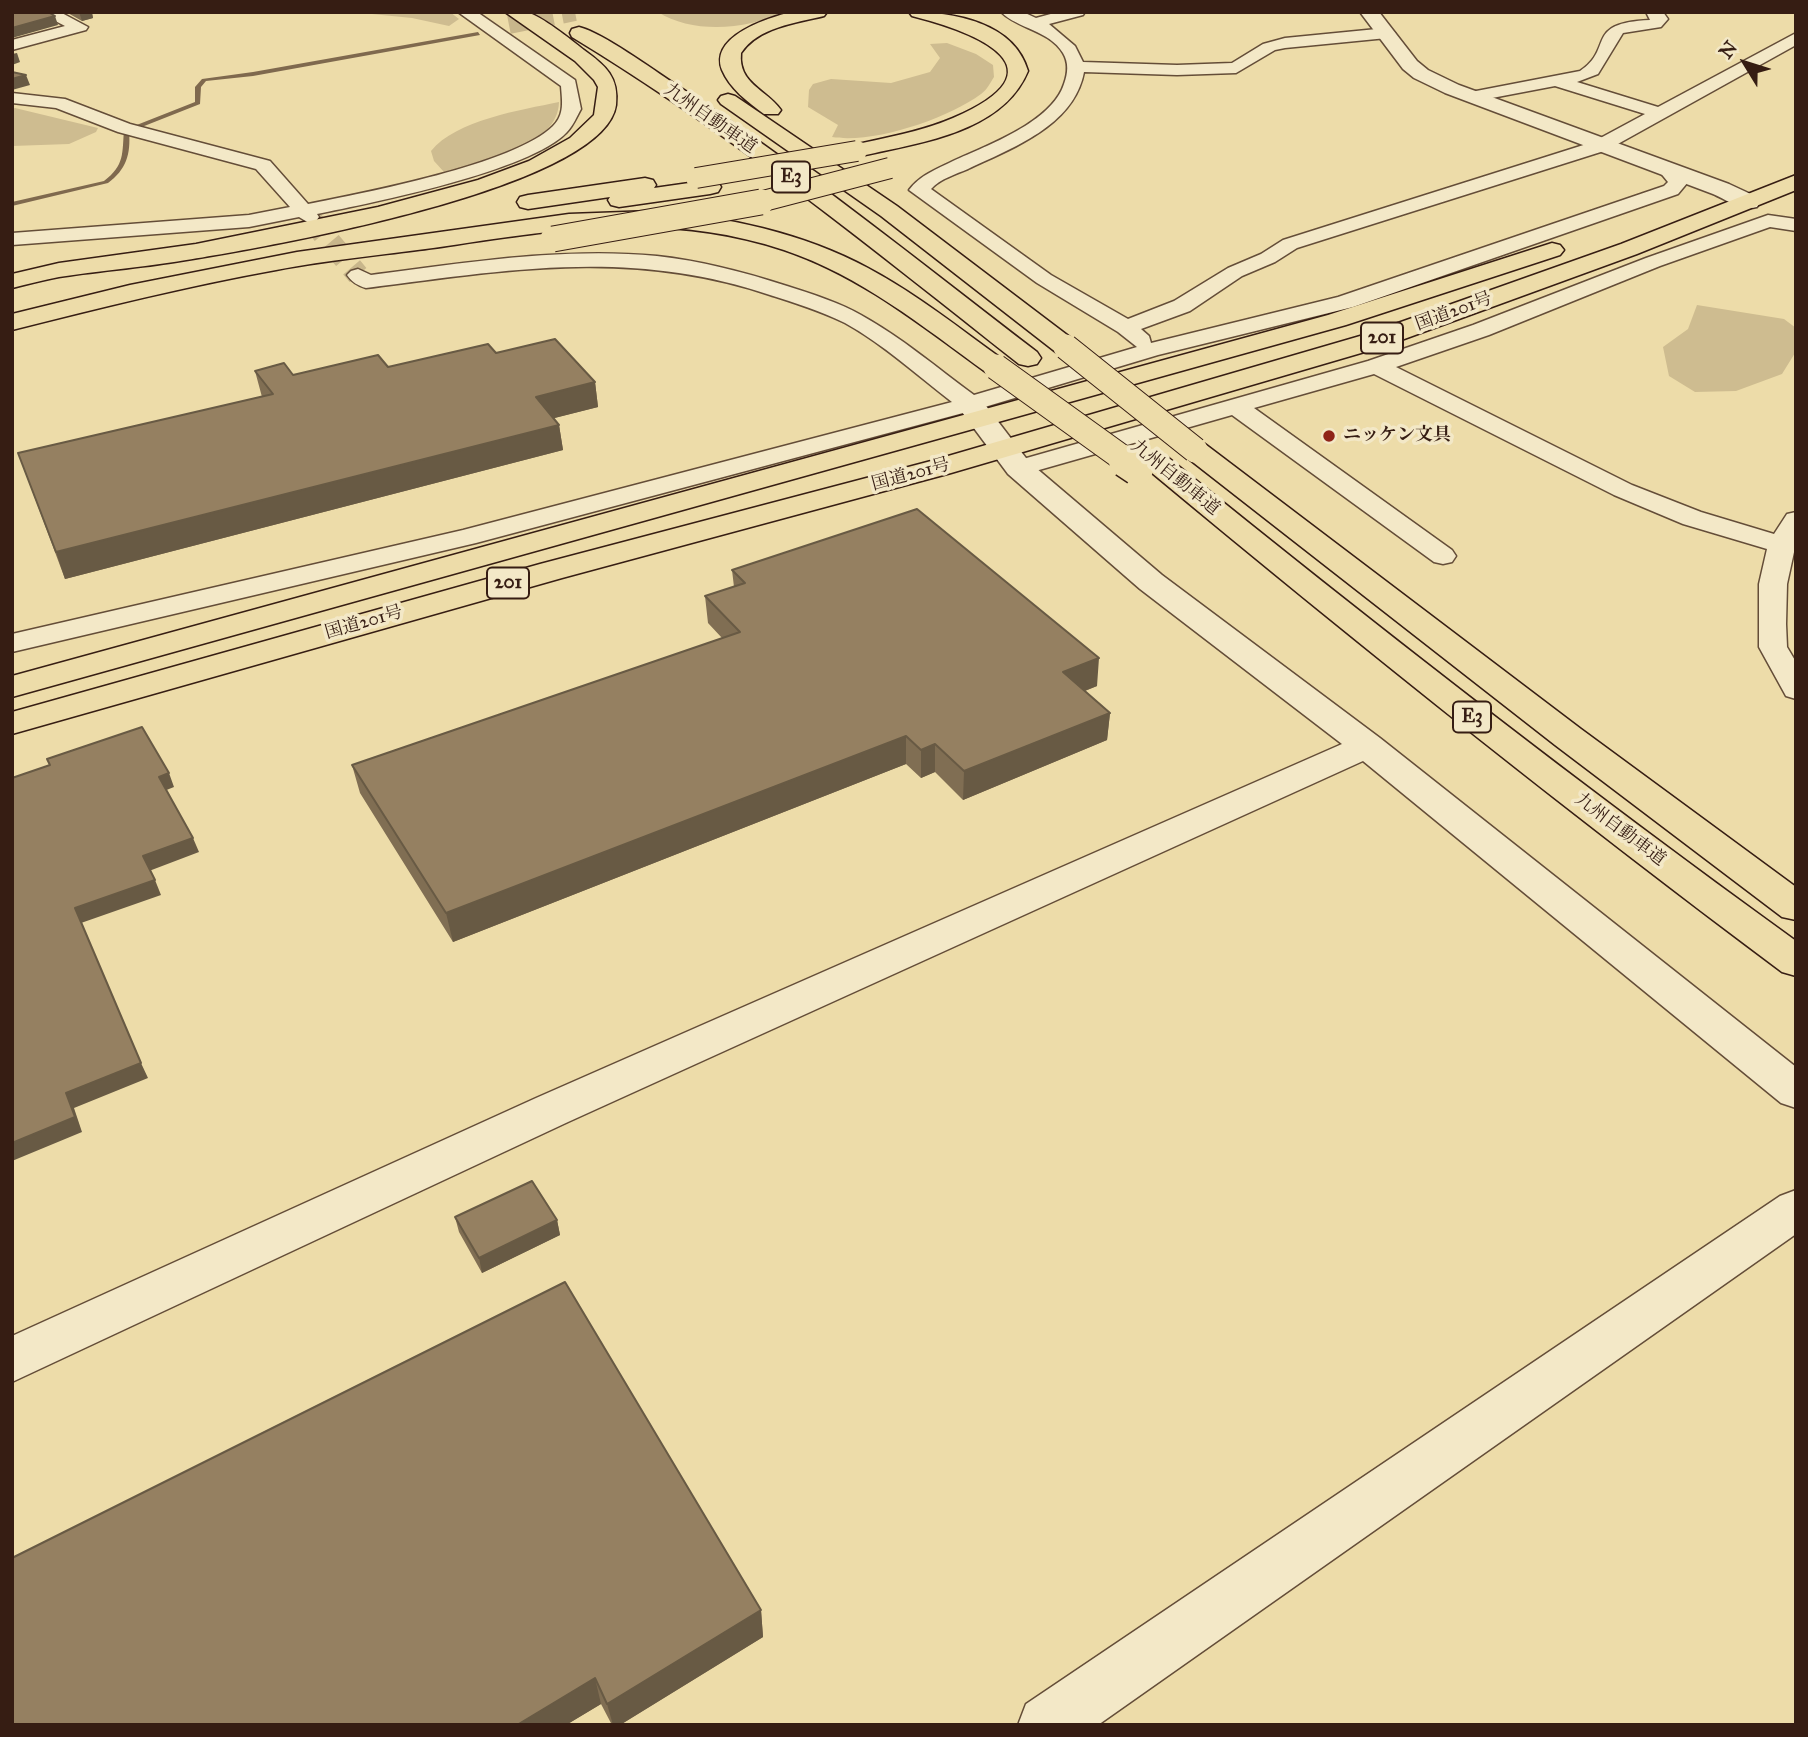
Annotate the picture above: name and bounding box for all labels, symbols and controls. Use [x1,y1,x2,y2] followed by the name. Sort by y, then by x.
[1710,28,1780,98] north arrow
[1714,36,1742,63] text: N
[660,79,760,159] street label: 九州自動車道
[772,162,810,192] road number: E3
[1413,288,1495,336] street label: 国道201号
[1361,322,1403,354] road number: 201
[1343,425,1451,447] place label: ニッケン文具
[1321,428,1337,444] marker: ニッケン文具
[1126,436,1224,520] street label: 九州自動車道
[869,454,953,496] street label: 国道201号
[487,568,529,598] road number: 201
[322,602,406,644] street label: 国道201号
[1453,702,1491,732] road number: E3
[1570,789,1670,871] street label: 九州自動車道

